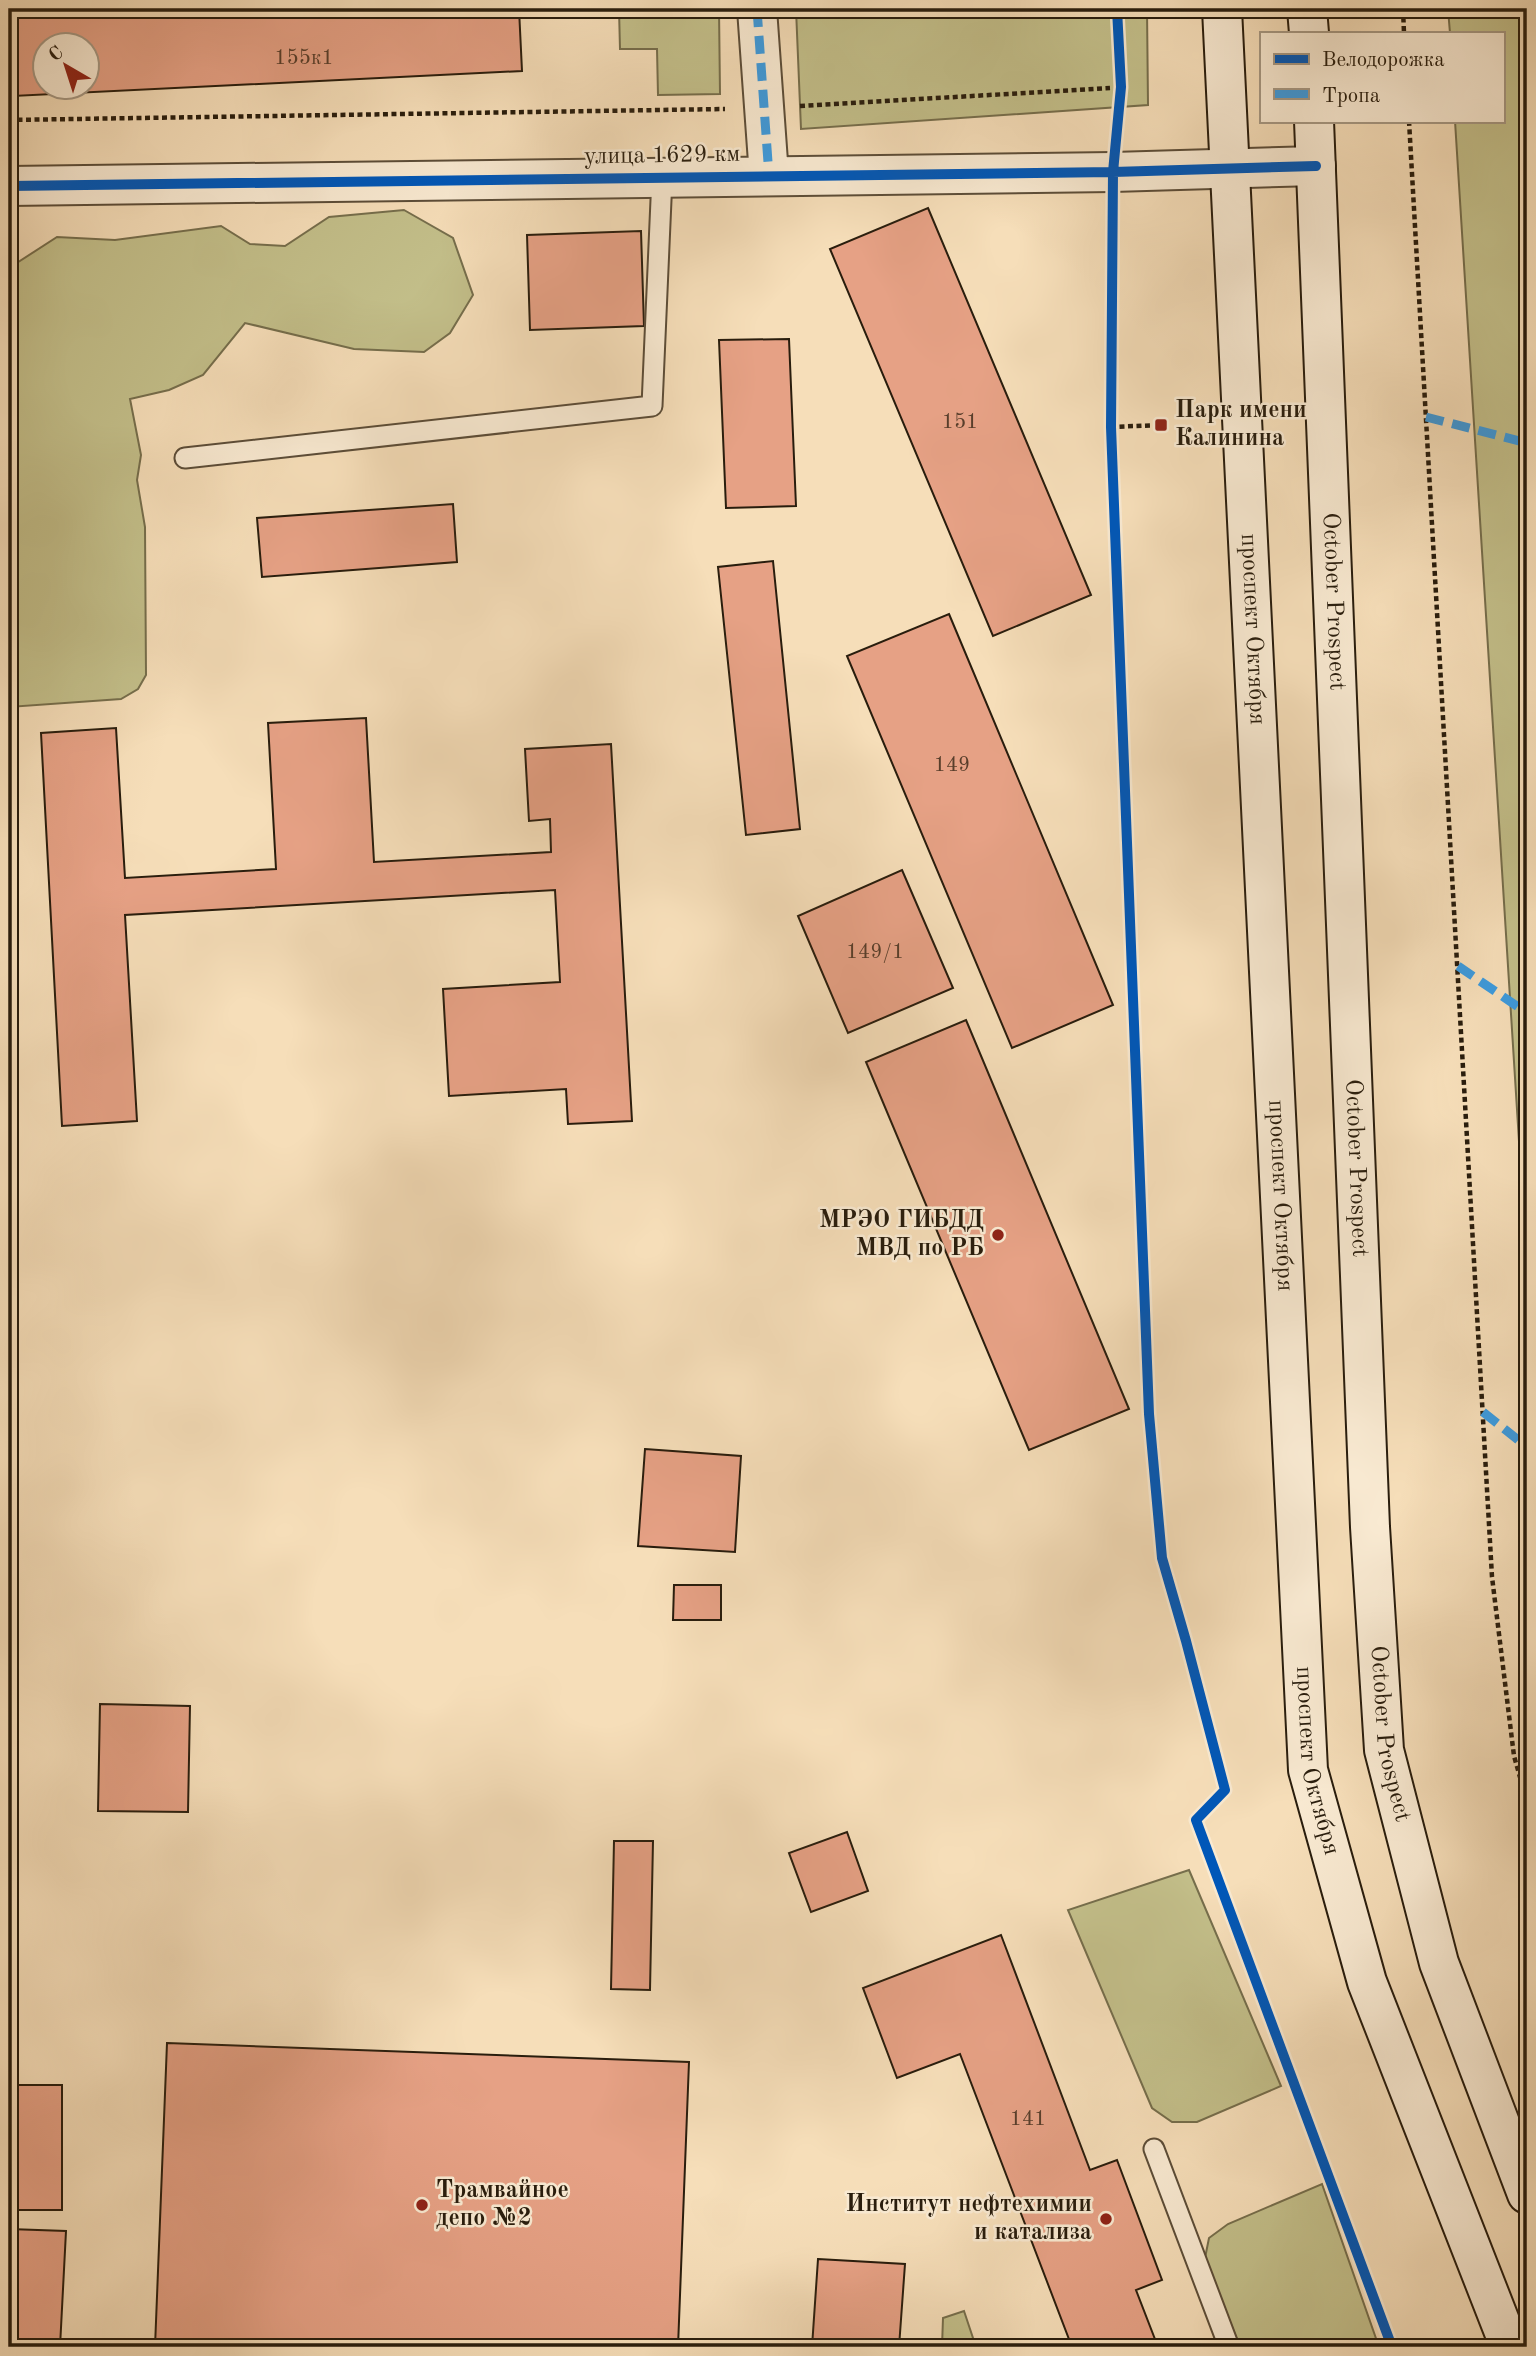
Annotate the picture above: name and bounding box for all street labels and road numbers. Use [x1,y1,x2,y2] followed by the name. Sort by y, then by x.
[584,143,740,169] street label: улица 1629 км
[1318,512,1349,691] street label: October Prospect
[1236,533,1269,726] street label: проспект Октября
[1340,1079,1371,1258] street label: October Prospect
[1263,1099,1297,1292] street label: проспект Октября
[1365,1645,1414,1824] street label: October Prospect
[1291,1666,1343,1858] street label: проспект Октября

